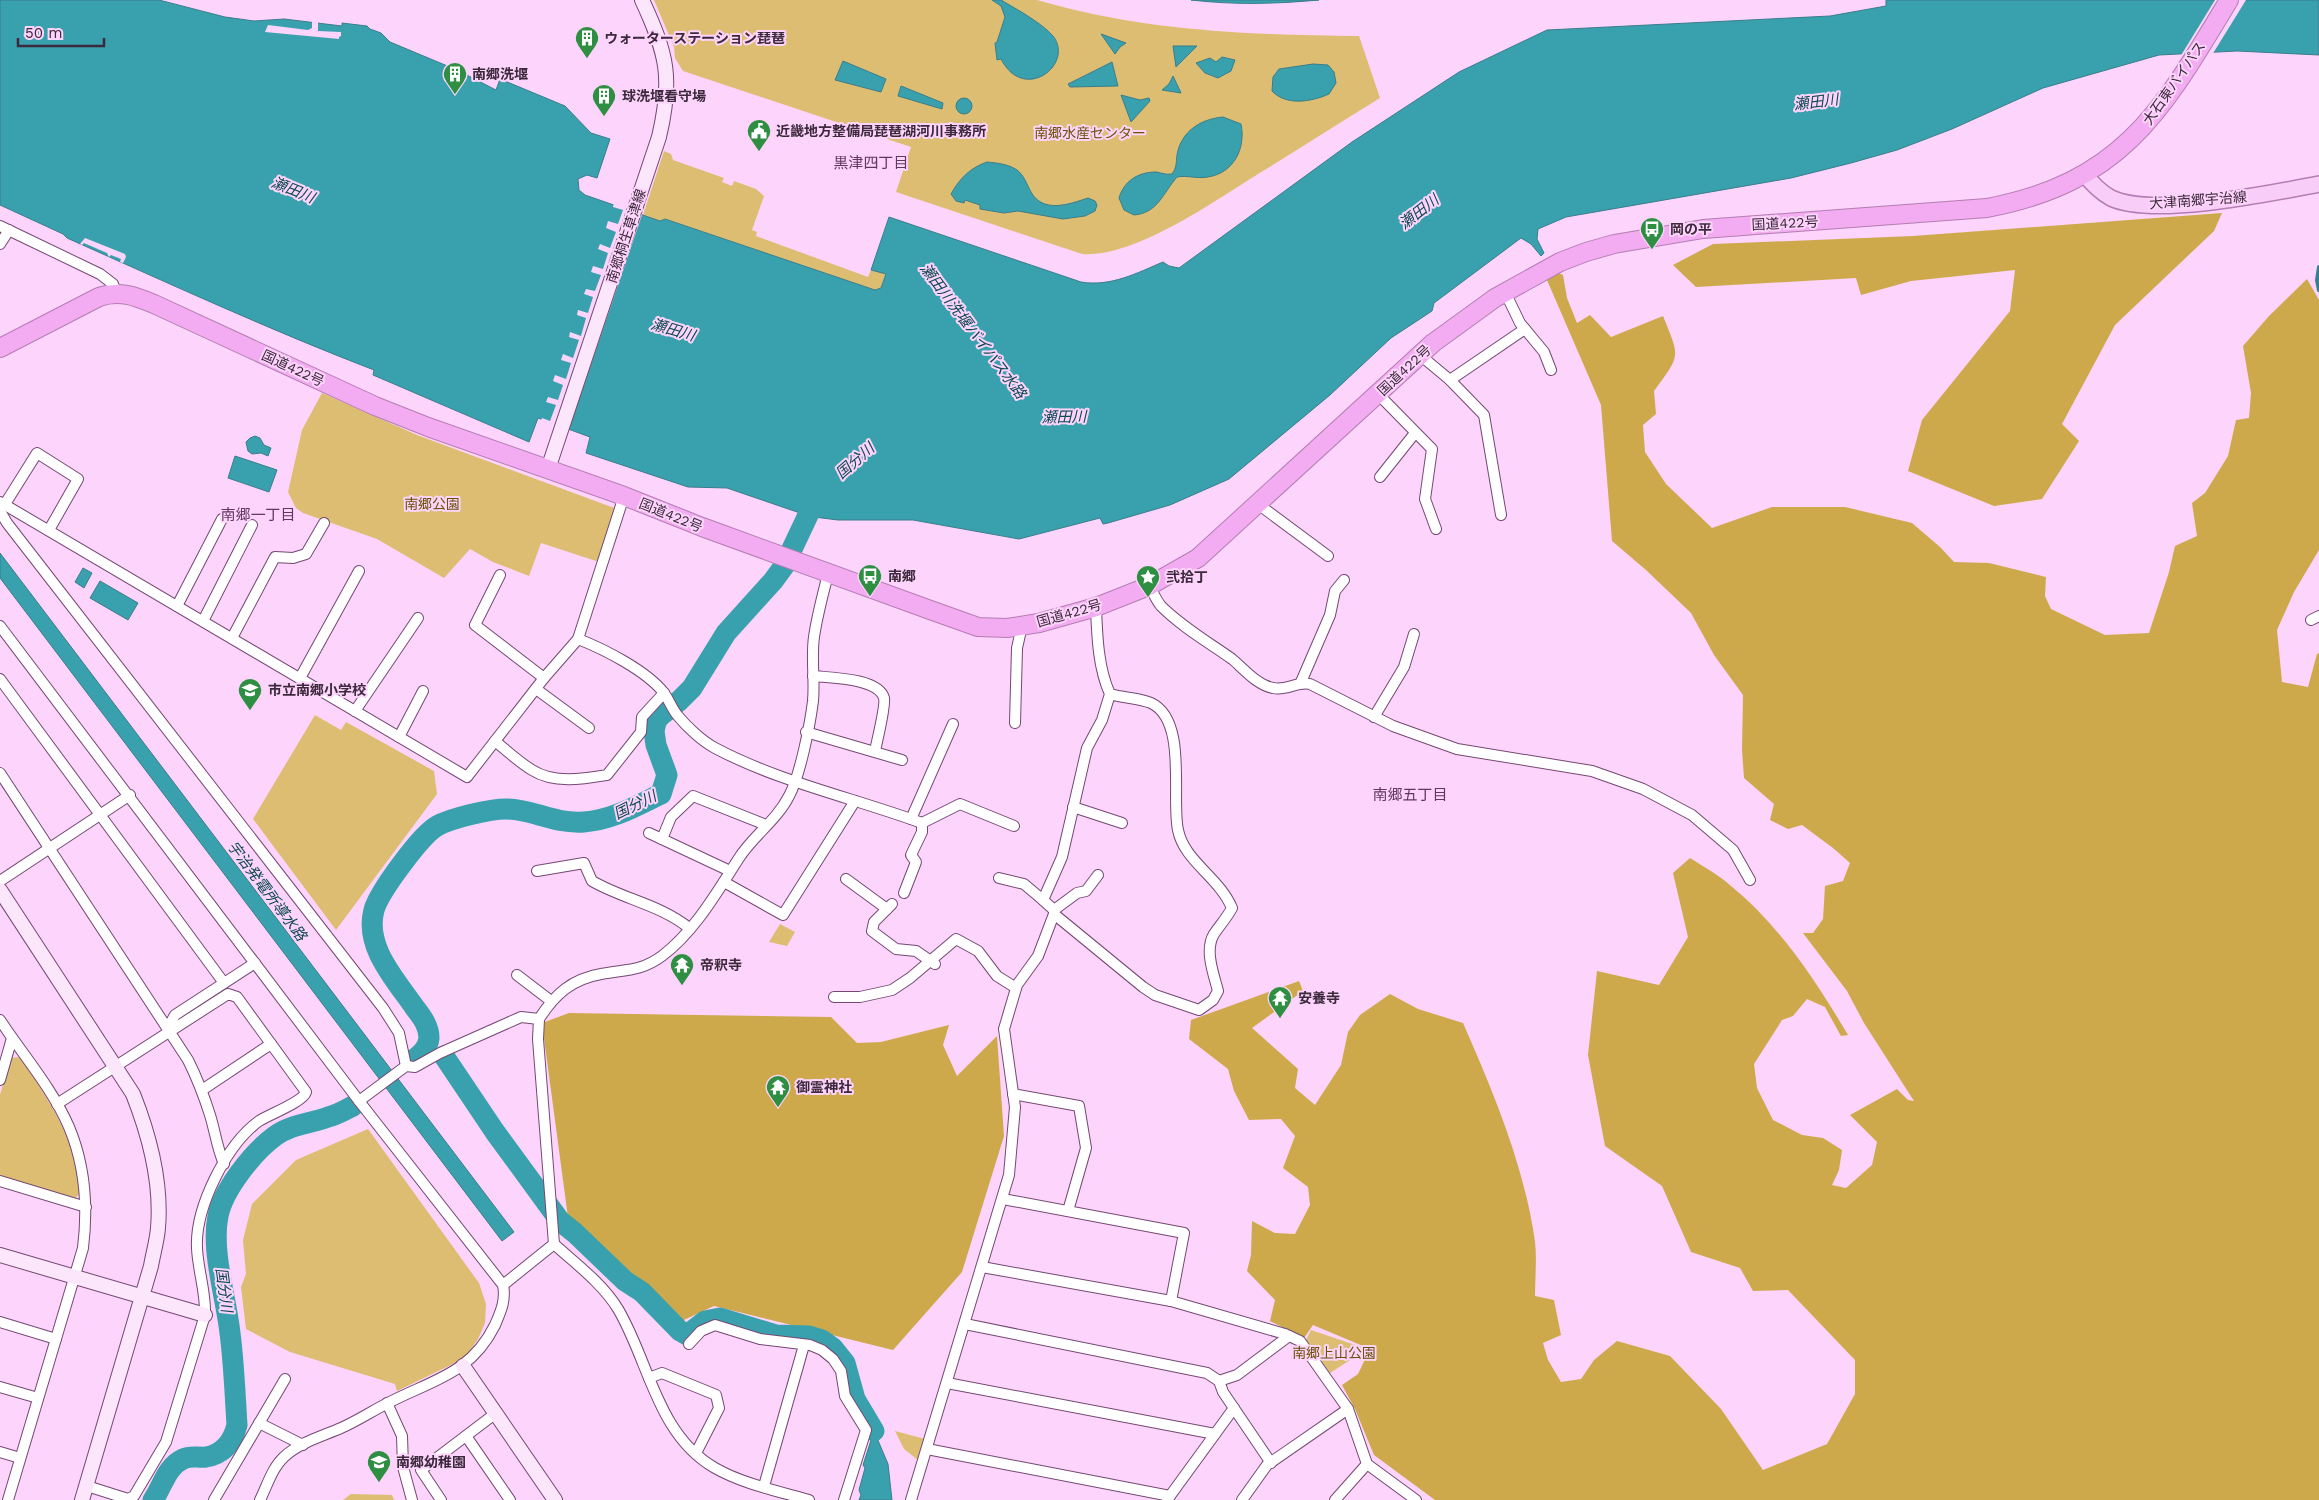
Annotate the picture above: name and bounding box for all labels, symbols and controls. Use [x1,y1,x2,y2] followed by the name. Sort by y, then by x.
[18,15,104,47] scale bar
[25,24,62,42] text: 50 m
[574,25,600,59] building icon: ウォーターステーション琵琶
[604,30,785,46] place label: ウォーターステーション琵琶
[2139,38,2209,128] street label: 大石東バイパス
[442,61,468,95] building icon: 南郷洗堰
[472,66,528,82] place label: 南郷洗堰
[591,83,617,117] building icon: 球洗堰看守場
[622,88,706,104] place label: 球洗堰看守場
[1793,90,1841,114] water label: 瀬田川
[746,118,772,152] public building icon: 近畿地方整備局琵琶湖河川事務所
[776,123,986,139] place label: 近畿地方整備局琵琶湖河川事務所
[1034,125,1146,141] park label: 南郷水産センター
[833,154,909,172] district label: 黒津四丁目
[269,173,319,208] water label: 瀬田川
[603,187,649,285] street label: 南郷桐生草津線
[2149,189,2247,211] street label: 大津南郷宇治線
[1396,190,1444,233] water label: 瀬田川
[1751,213,1819,233] street label: 国道422号
[1639,216,1665,250] bus stop icon: 岡の平
[1670,221,1712,237] place label: 岡の平
[916,260,1031,404] water label: 瀬田川洗堰バイパス水路
[649,315,699,345] water label: 瀬田川
[1374,341,1434,399] street label: 国道422号
[259,347,327,389] street label: 国道422号
[1041,408,1089,426] water label: 瀬田川
[832,438,879,483] water label: 国分川
[637,495,705,535] street label: 国道422号
[404,496,460,512] park label: 南郷公園
[220,506,296,524] district label: 南郷一丁目
[857,563,883,597] bus stop icon: 南郷
[1135,564,1161,598] place icon: 弐拾丁
[888,568,916,584] place label: 南郷
[1166,569,1208,585] place label: 弐拾丁
[1035,596,1103,630] street label: 国道422号
[237,677,263,711] school or university icon: 市立南郷小学校
[268,682,366,698] place label: 市立南郷小学校
[611,786,661,823] water label: 国分川
[1372,786,1448,804] district label: 南郷五丁目
[224,838,311,946] water label: 宇治発電所導水路
[669,952,695,986] temple icon: 帝釈寺
[700,957,742,973] place label: 帝釈寺
[1267,985,1293,1019] temple icon: 安養寺
[1298,990,1340,1006] place label: 安養寺
[765,1074,791,1108] temple icon: 御霊神社
[796,1079,852,1095] place label: 御霊神社
[212,1266,236,1316] water label: 国分川
[1292,1345,1376,1361] park label: 南郷上山公園
[366,1449,392,1483] school or university icon: 南郷幼稚園
[396,1454,466,1470] place label: 南郷幼稚園

